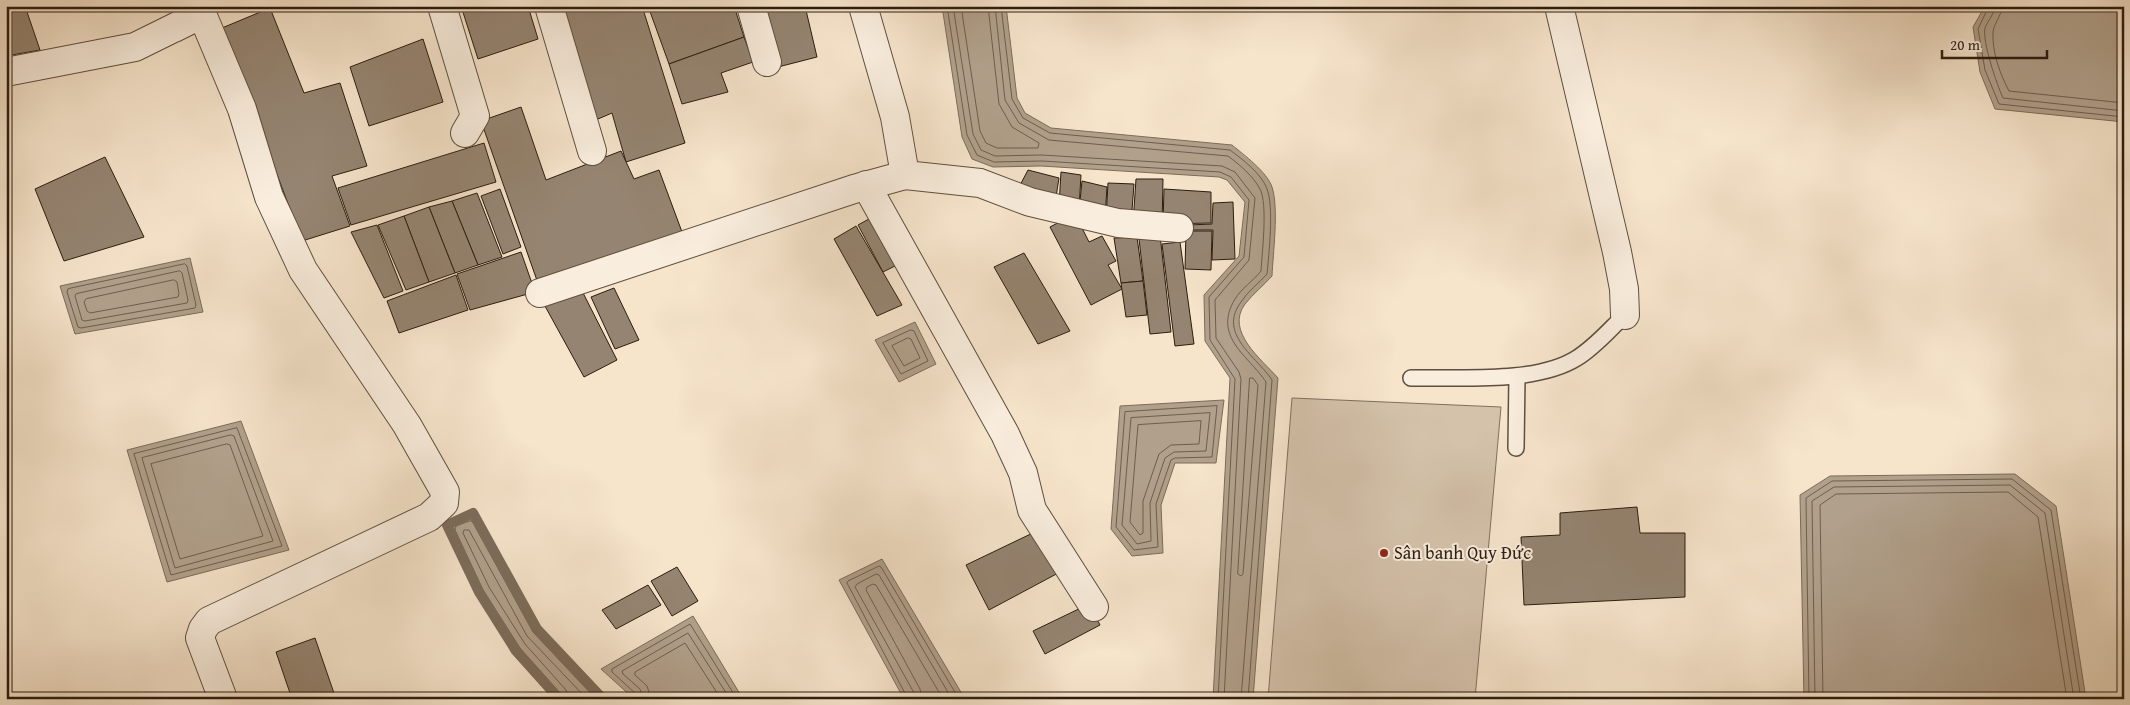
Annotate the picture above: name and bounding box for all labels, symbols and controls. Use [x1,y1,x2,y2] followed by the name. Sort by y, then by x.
[1942,28,2048,60] scale bar
[1950,34,1981,55] text: 20 m
[1394,539,1531,566] place label: Sân banh Quy Đức
[1378,547,1390,559] marker: Sân banh Quy Đức

